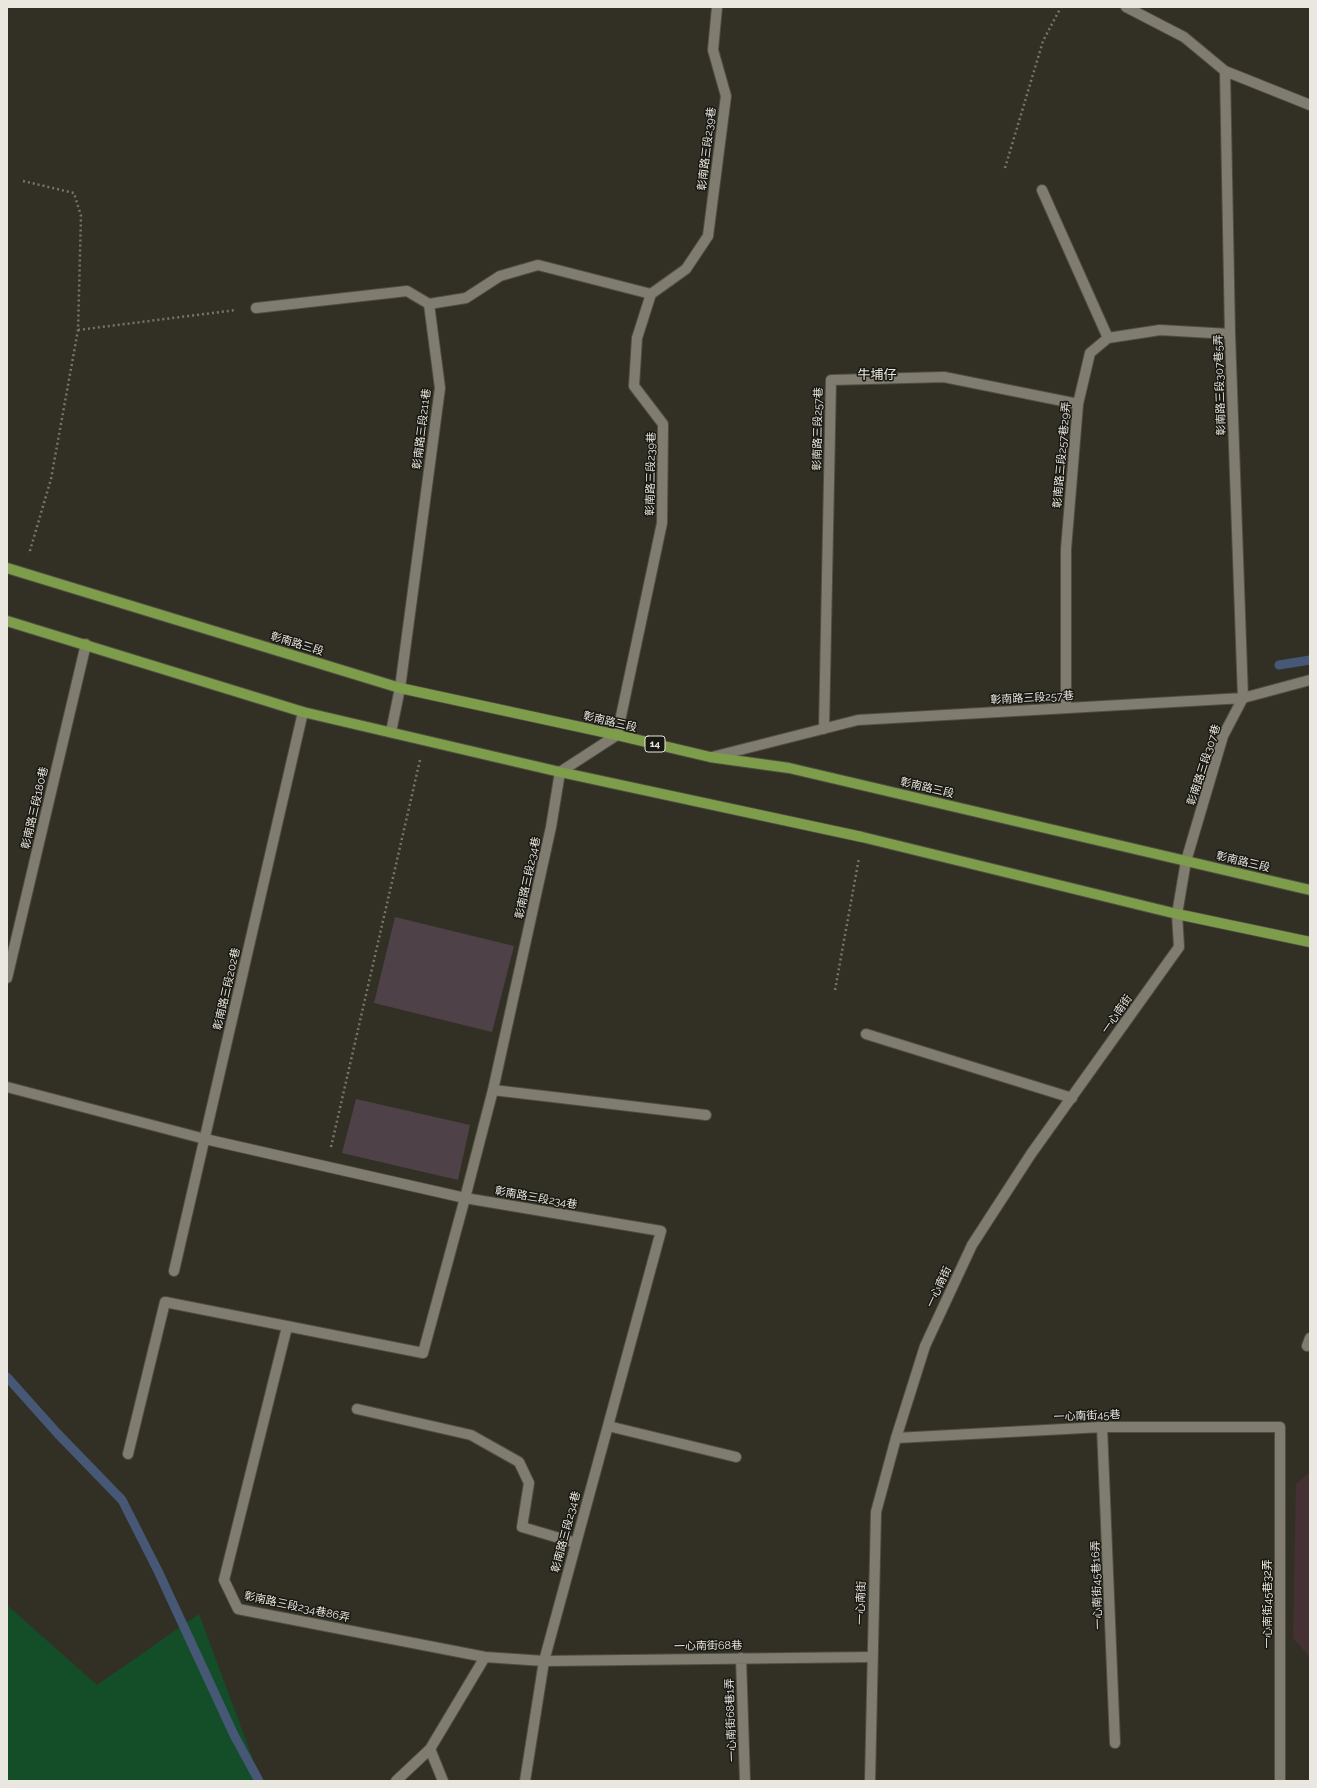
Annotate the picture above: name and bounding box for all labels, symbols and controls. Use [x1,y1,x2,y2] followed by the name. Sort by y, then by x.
[695,106,719,192] street label: 彰南路三段239巷
[1212,334,1228,436] street label: 彰南路三段307巷5弄
[858,367,896,383] district label: 牛埔仔
[811,387,825,471] street label: 彰南路三段257巷
[411,388,433,470] street label: 彰南路三段211巷
[1051,401,1073,509] street label: 彰南路三段257巷29弄
[644,432,658,516] street label: 彰南路三段239巷
[269,630,325,658] street label: 彰南路三段
[990,689,1074,707] street label: 彰南路三段257巷
[582,709,638,735] street label: 彰南路三段
[1185,723,1223,807] street label: 彰南路三段307巷
[645,736,665,752] road number: 14
[19,766,51,850] street label: 彰南路三段180巷
[899,775,955,801] street label: 彰南路三段
[513,836,543,920] street label: 彰南路三段234巷
[1215,849,1271,875] street label: 彰南路三段
[211,946,243,1032] street label: 彰南路三段202巷
[1099,992,1135,1036] street label: 一心南街
[494,1184,578,1212] street label: 彰南路三段234巷
[924,1264,954,1310] street label: 一心南街
[1053,1408,1121,1424] street label: 一心南街45巷
[549,1490,583,1574] street label: 彰南路三段234巷
[1089,1540,1105,1630] street label: 一心南街45巷16弄
[1261,1559,1275,1649] street label: 一心南街45巷32弄
[854,1581,868,1625] street label: 一心南街
[243,1589,351,1625] street label: 彰南路三段234巷86弄
[674,1639,742,1653] street label: 一心南街68巷
[723,1678,739,1762] street label: 一心南街68巷1弄

